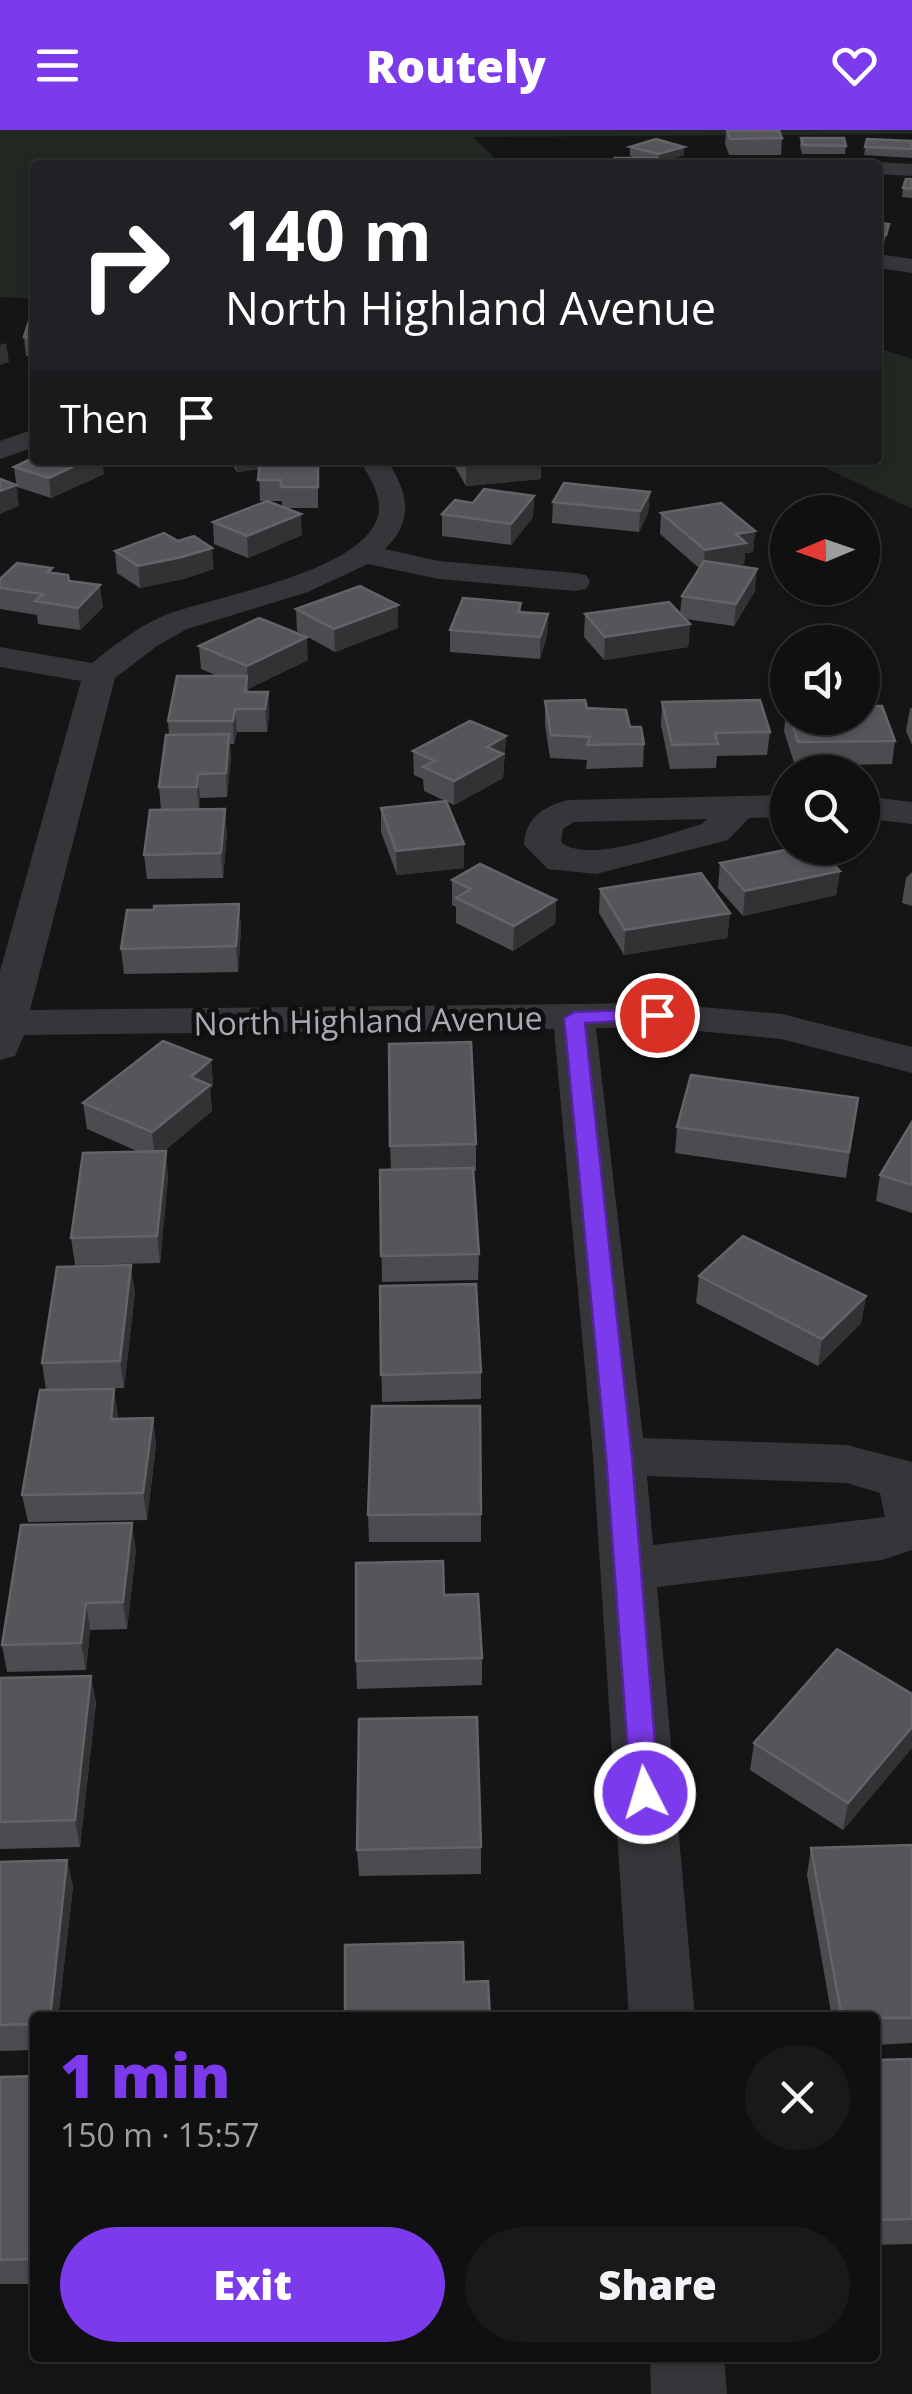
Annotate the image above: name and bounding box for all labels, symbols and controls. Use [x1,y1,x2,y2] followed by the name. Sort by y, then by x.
[366,35,546,96] text: Routely
[30,38,85,93] icon: menu
[827,38,882,93] icon: heart
[225,186,432,282] text: 140 m
[60,200,190,330] icon: right
[225,277,716,338] text: North Highland Avenue
[169,390,224,445] icon: arrive
[60,392,149,444] text: Then
[770,495,880,605] north arrow
[770,495,880,865] map controls
[770,625,880,735] button: sound
[770,755,880,865] button: search
[615,973,700,1058] pin
[630,988,685,1043] icon: arrive
[193,995,543,1045] street label: North Highland Avenue
[593,1741,697,1845] position arrow
[60,2034,230,2116] text: 1 min
[745,2045,850,2150] button: close
[60,2113,259,2156] text: 150 m · 15:57
[60,2227,445,2342] button: Exit
[465,2227,850,2342] button: Share

